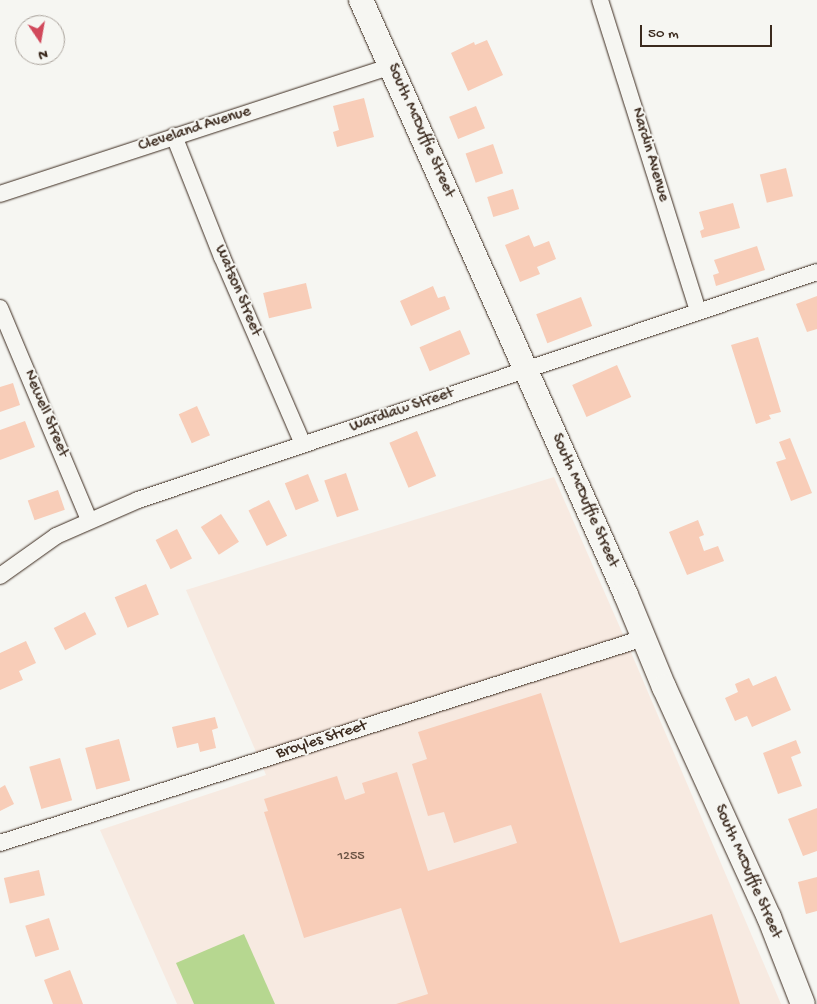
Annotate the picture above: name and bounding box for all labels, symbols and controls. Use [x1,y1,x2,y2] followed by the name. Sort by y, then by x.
[15,15,65,65] north arrow
[642,15,774,47] scale bar
[648,25,679,43] text: 50 m
[37,45,49,63] text: N
[382,61,458,201] street label: South McDuffie Street
[136,103,254,157] street label: Cleveland Avenue
[626,106,672,204] street label: Nardin Avenue
[209,242,265,340] street label: Watson Street
[18,368,72,460] street label: Newell Street
[347,384,457,438] street label: Wardlaw Street
[546,431,622,571] street label: South McDuffie Street
[274,717,370,765] street label: Broyles Street
[709,802,785,942] street label: South McDuffie Street
[337,849,365,865] house number: 1255

